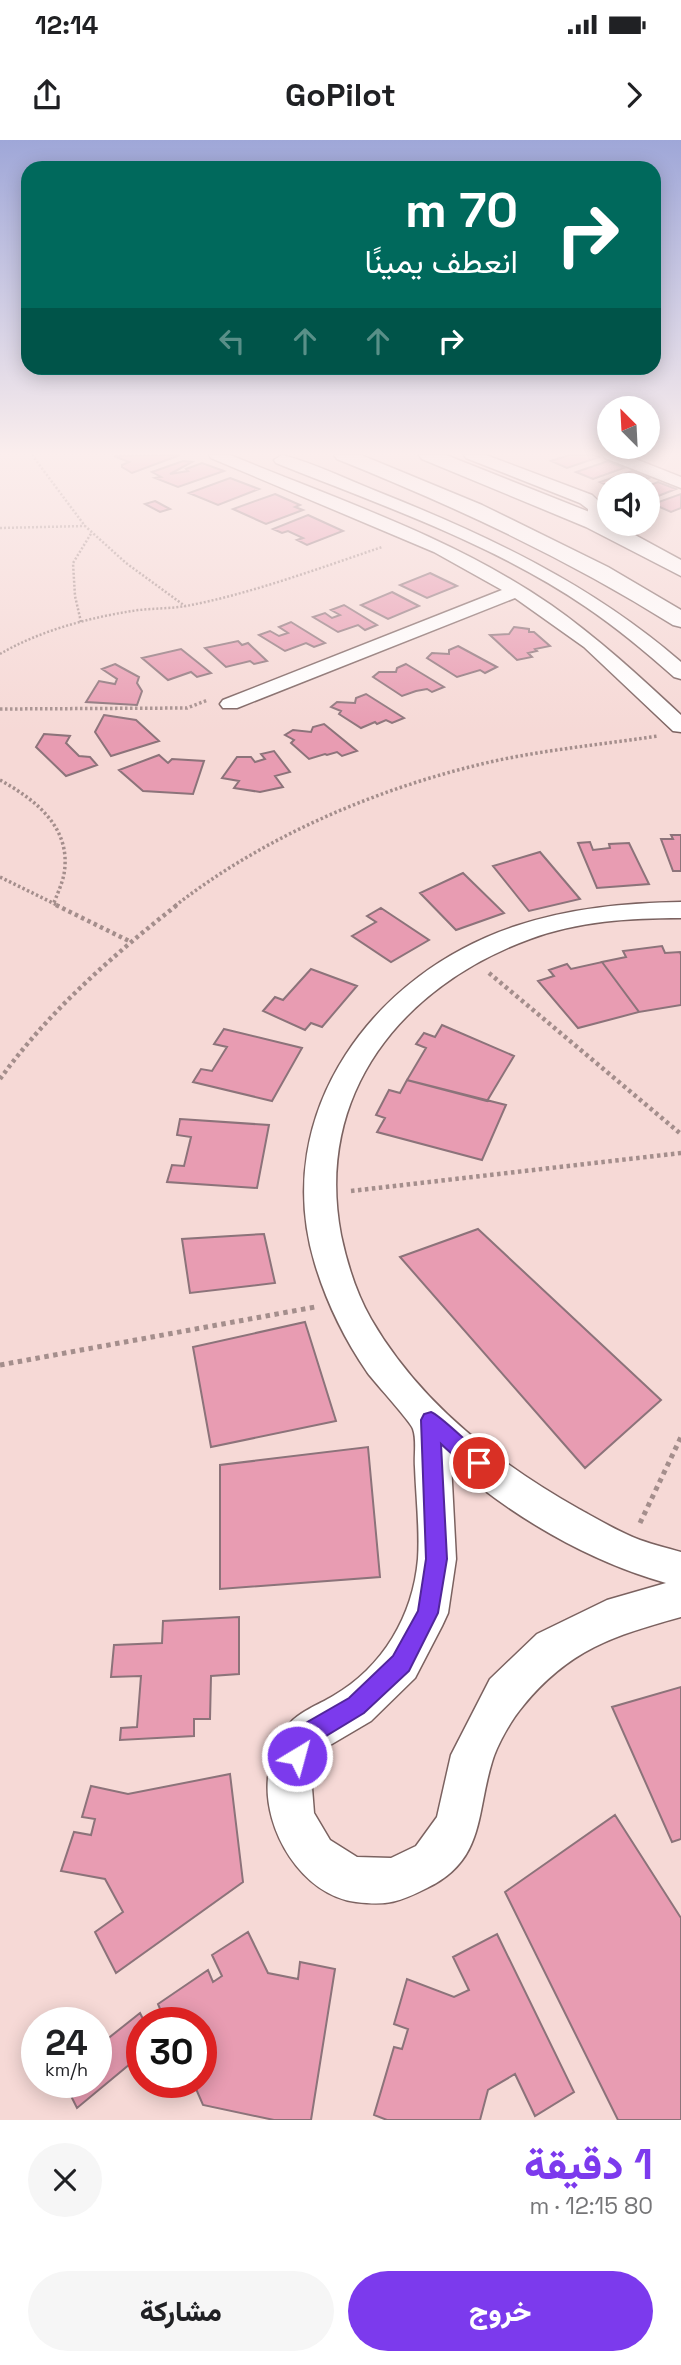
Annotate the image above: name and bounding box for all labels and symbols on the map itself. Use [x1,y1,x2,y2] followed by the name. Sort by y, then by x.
[597,396,660,458] north arrow
[449,1433,509,1493] pin
[260,1719,334,1793] position arrow
[126,2007,217,2098] speed limit sign: 30

